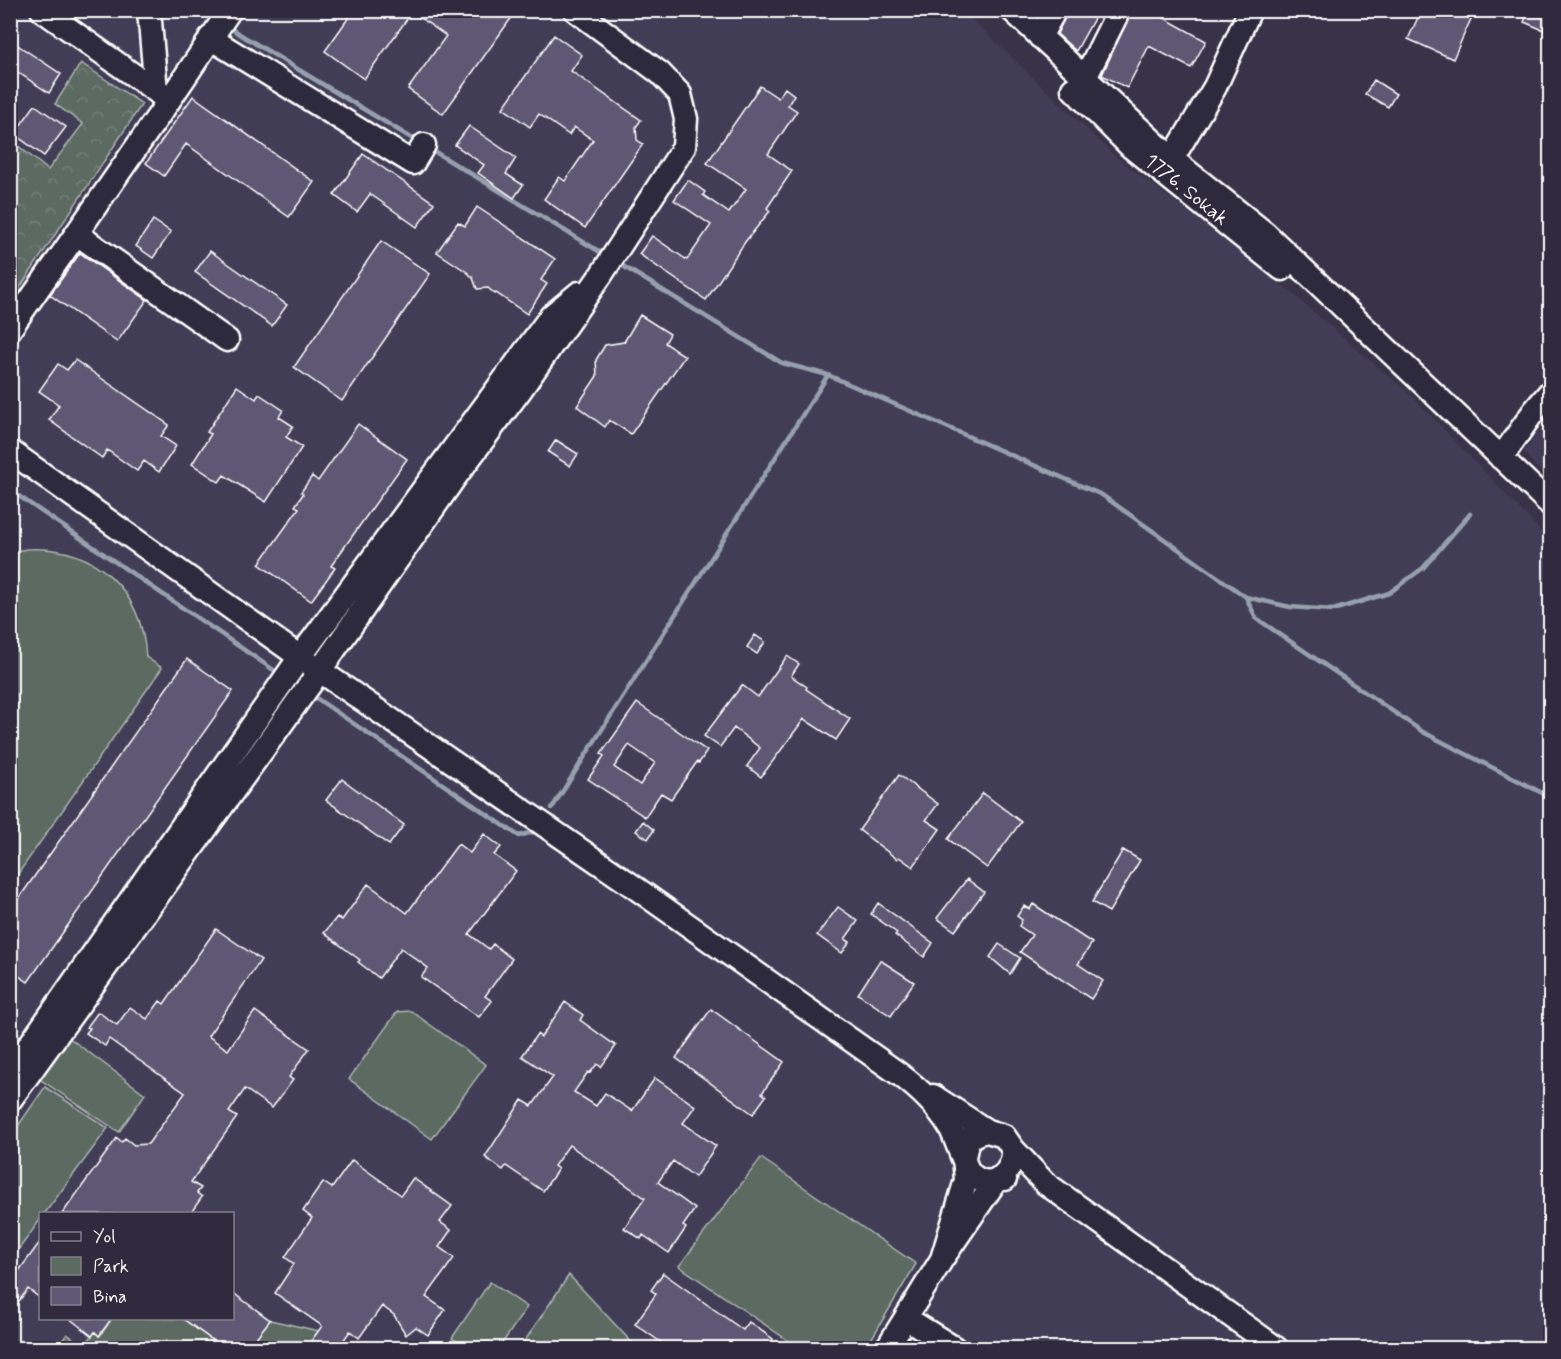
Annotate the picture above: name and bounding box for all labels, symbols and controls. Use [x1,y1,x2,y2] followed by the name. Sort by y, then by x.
[1138,148,1234,232] street label: 1776. Sokak
[39,1212,234,1320] legend
[93,1225,116,1249] text: Yol
[93,1255,129,1279] text: Park
[93,1285,127,1309] text: Bina

